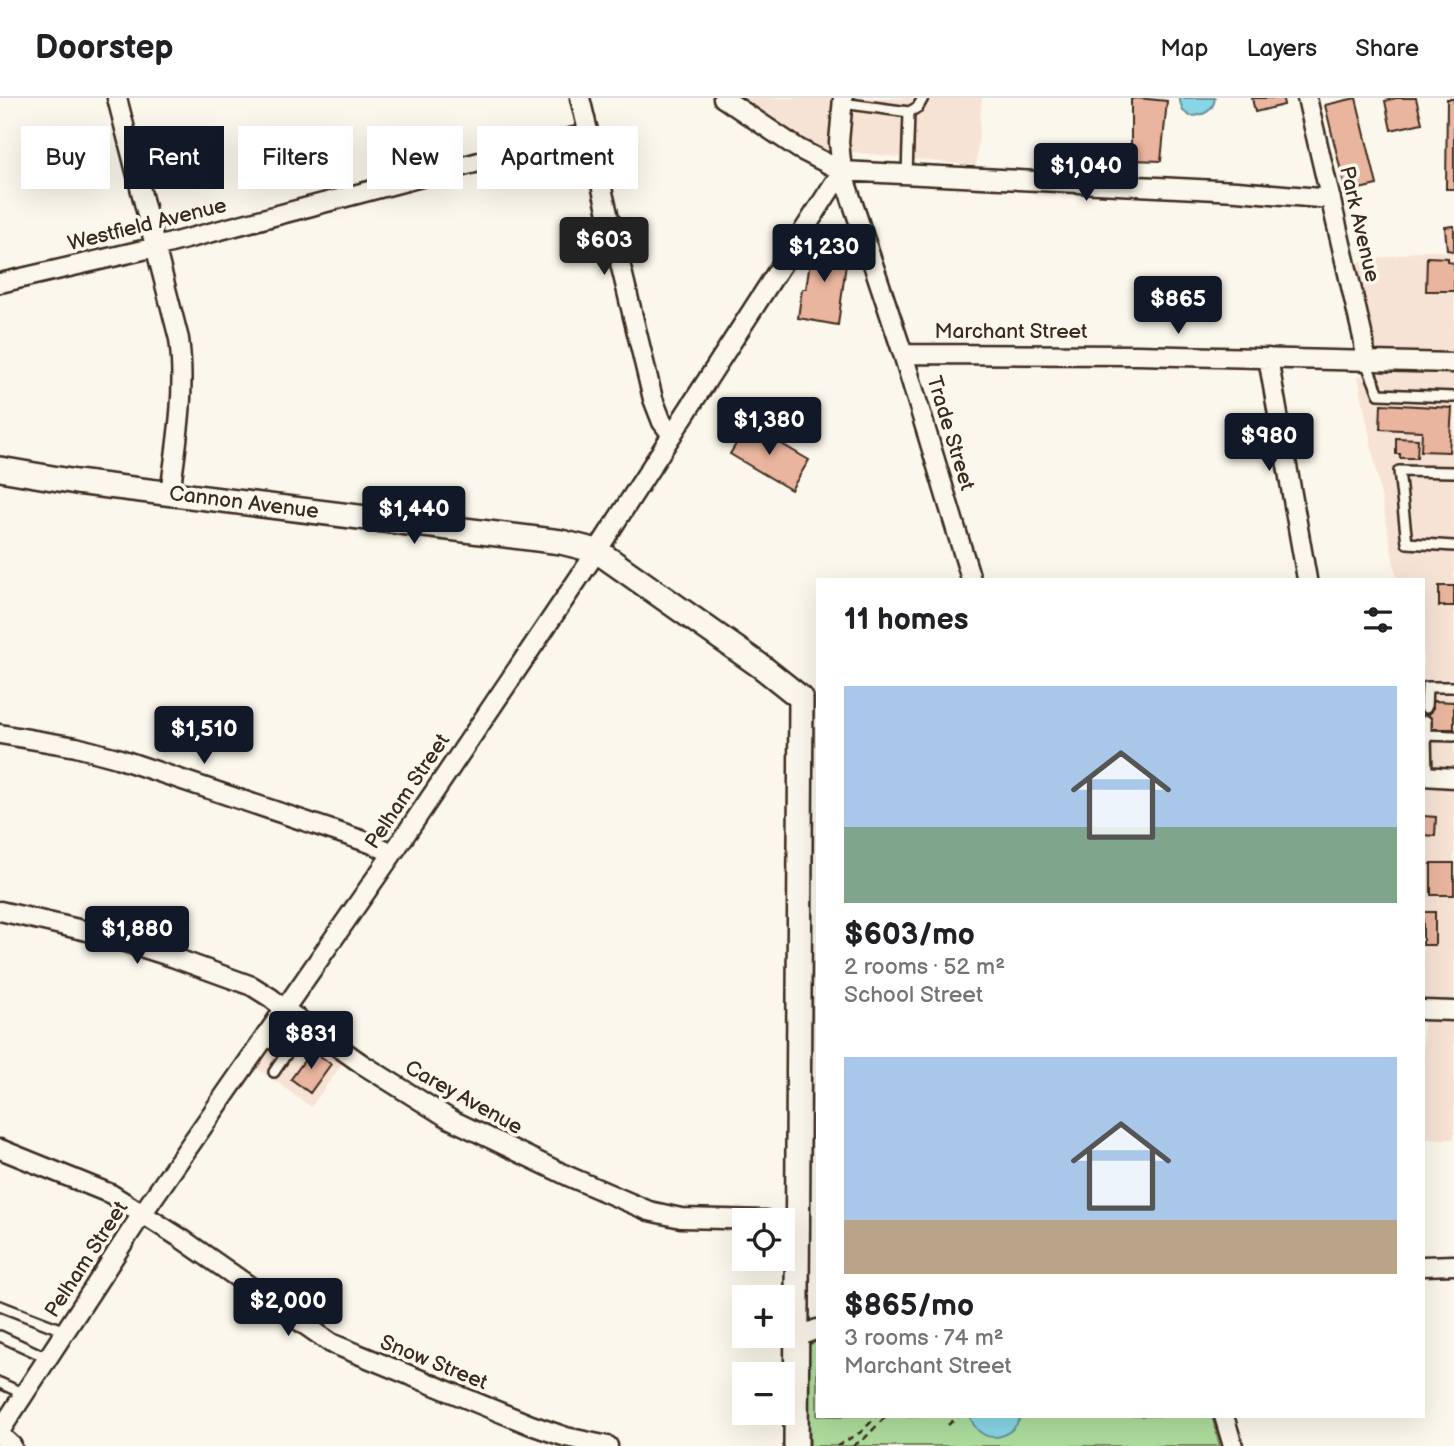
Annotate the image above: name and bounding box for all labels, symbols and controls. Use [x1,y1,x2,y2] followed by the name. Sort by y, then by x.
[35,28,173,68] text: Doorstep
[1160,34,1208,63] text: Map
[1246,34,1317,63] text: Layers
[1355,34,1419,63] text: Share
[21,126,110,189] chip: Buy
[124,126,224,189] chip: Rent
[238,126,353,189] chip: Filters
[367,126,463,189] chip: New
[477,126,638,189] chip: Apartment
[1029,144,1143,203] pin: $1,040
[1050,152,1122,180] text: $1,040
[1334,164,1385,285] street label: Park Avenue
[65,193,229,256] street label: Westfield Avenue
[563,218,645,277] pin: $603
[767,225,881,284] pin: $1,230
[576,226,632,254] text: $603
[789,233,859,261] text: $1,230
[1137,276,1219,336] pin: $865
[1150,285,1206,313] text: $865
[934,319,1088,344] street label: Marchant Street
[921,373,980,494] street label: Trade Street
[712,398,826,457] pin: $1,380
[733,406,805,434] text: $1,380
[1228,414,1310,473] pin: $980
[1241,422,1297,450] text: $980
[168,481,320,524] street label: Cannon Avenue
[357,486,471,546] pin: $1,440
[378,495,450,523] text: $1,440
[1359,601,1397,639] icon: filters
[844,602,968,638] text: 11 homes
[147,706,261,766] pin: $1,510
[170,715,238,743] text: $1,510
[360,729,455,854] street label: Pelham Street
[1058,732,1184,858] icon: home
[80,906,194,966] pin: $1,880
[101,915,173,943] text: $1,880
[844,917,975,953] text: $603/mo
[844,953,1005,981] text: 2 rooms · 52 m²
[844,981,983,1009] text: School Street
[270,1012,352,1071] pin: $831
[285,1020,337,1048] text: $831
[401,1055,527,1140] street label: Carey Avenue
[1058,1103,1184,1229] icon: home
[40,1196,133,1322] street label: Pelham Street
[732,1208,795,1425] map controls
[732,1208,795,1271] button: locate
[231,1278,345,1338] pin: $2,000
[732,1285,795,1348] button: +
[249,1287,327,1315] text: $2,000
[844,1288,974,1324] text: $865/mo
[844,1324,1004,1352] text: 3 rooms · 74 m²
[377,1330,492,1395] street label: Snow Street
[844,1352,1012,1380] text: Marchant Street
[732,1362,795,1425] button: −

